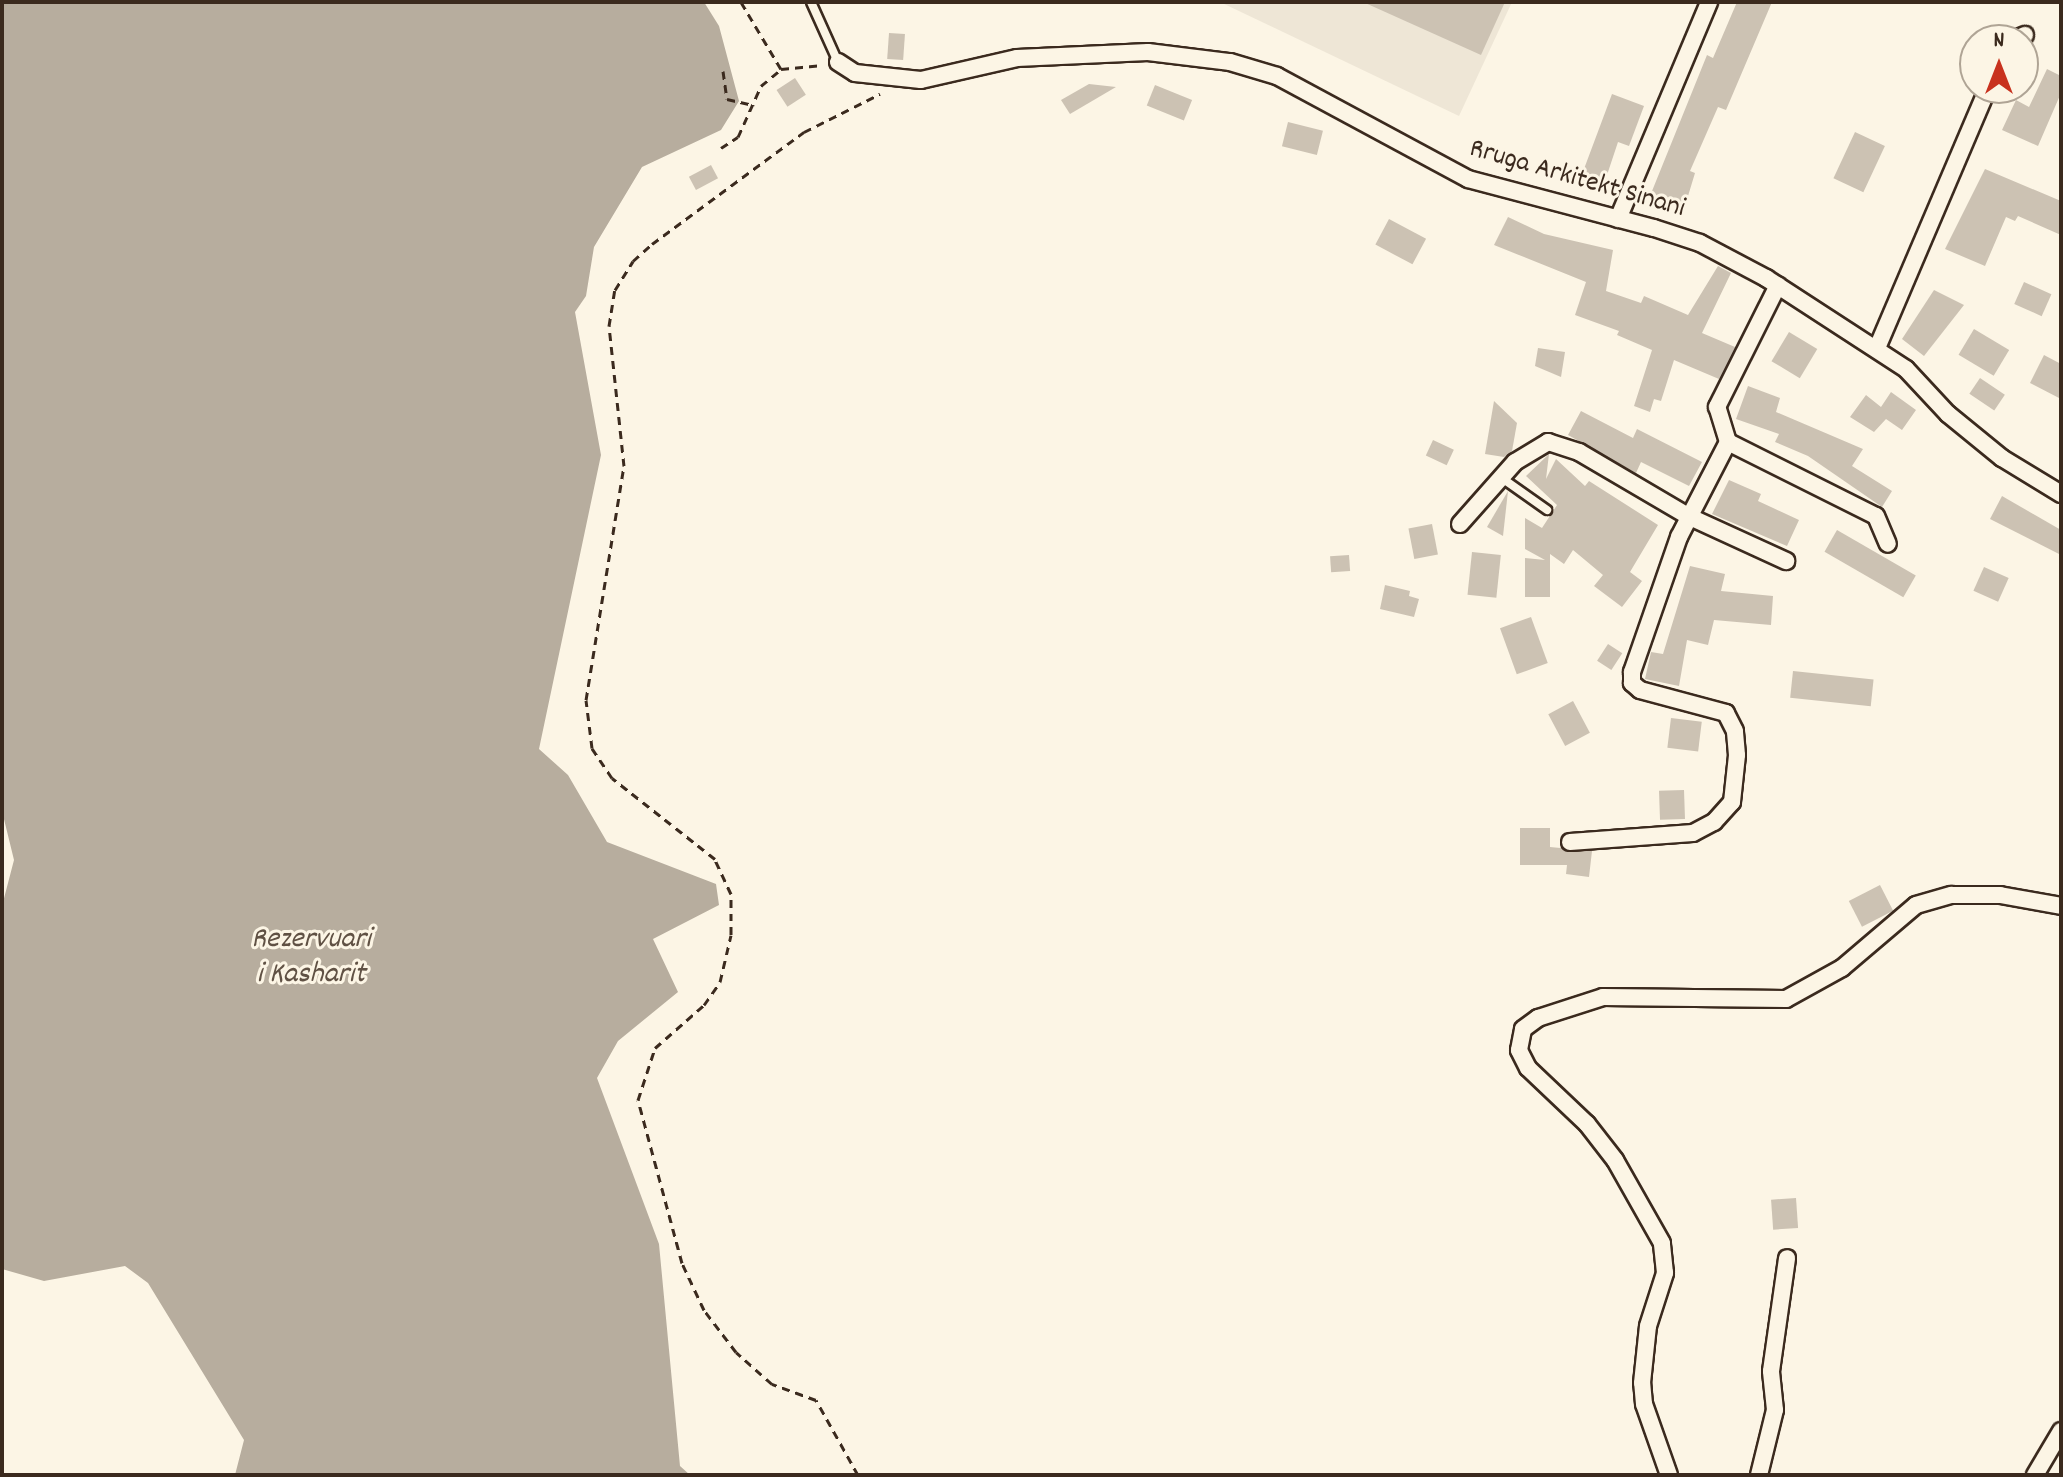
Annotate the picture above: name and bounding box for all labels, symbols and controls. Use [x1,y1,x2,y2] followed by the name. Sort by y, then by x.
[1959,24,2039,104] north arrow
[1994,26,2004,57] text: N
[1465,133,1689,227] street label: Rruga Arkitekt Sinani
[251,923,371,994] water label: Rezervuari i Kasharit

